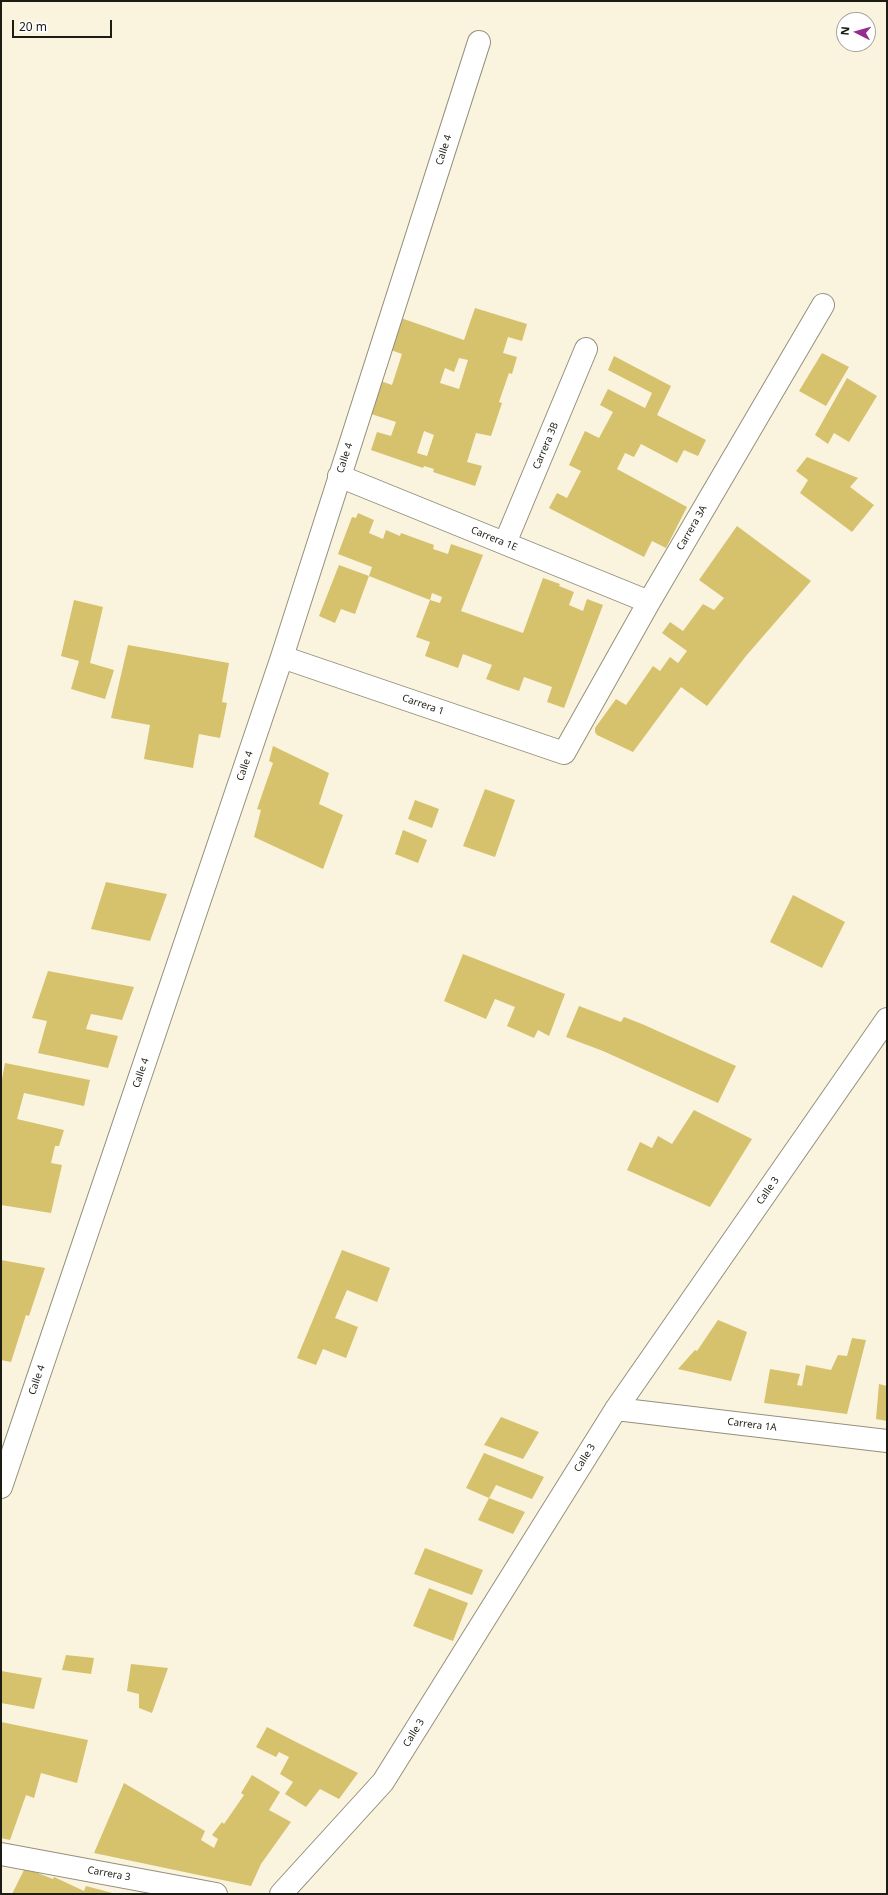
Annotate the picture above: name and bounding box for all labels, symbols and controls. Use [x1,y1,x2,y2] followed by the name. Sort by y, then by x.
[14,12,114,38] scale bar
[836,12,876,52] north arrow
[19,18,47,35] text: 20 m
[837,26,852,36] text: N
[433,133,455,167] street label: Calle 4
[531,421,561,471] street label: Carrera 3B
[334,441,356,475] street label: Calle 4
[674,503,710,553] street label: Carrera 3A
[469,524,519,554] street label: Carrera 1E
[400,692,446,718] street label: Carrera 1
[234,749,256,783] street label: Calle 4
[130,1056,152,1090] street label: Calle 4
[754,1175,782,1207] street label: Calle 3
[26,1363,48,1397] street label: Calle 4
[727,1416,777,1434] street label: Carrera 1A
[572,1442,598,1474] street label: Calle 3
[401,1717,427,1749] street label: Calle 3
[87,1864,131,1884] street label: Carrera 3

